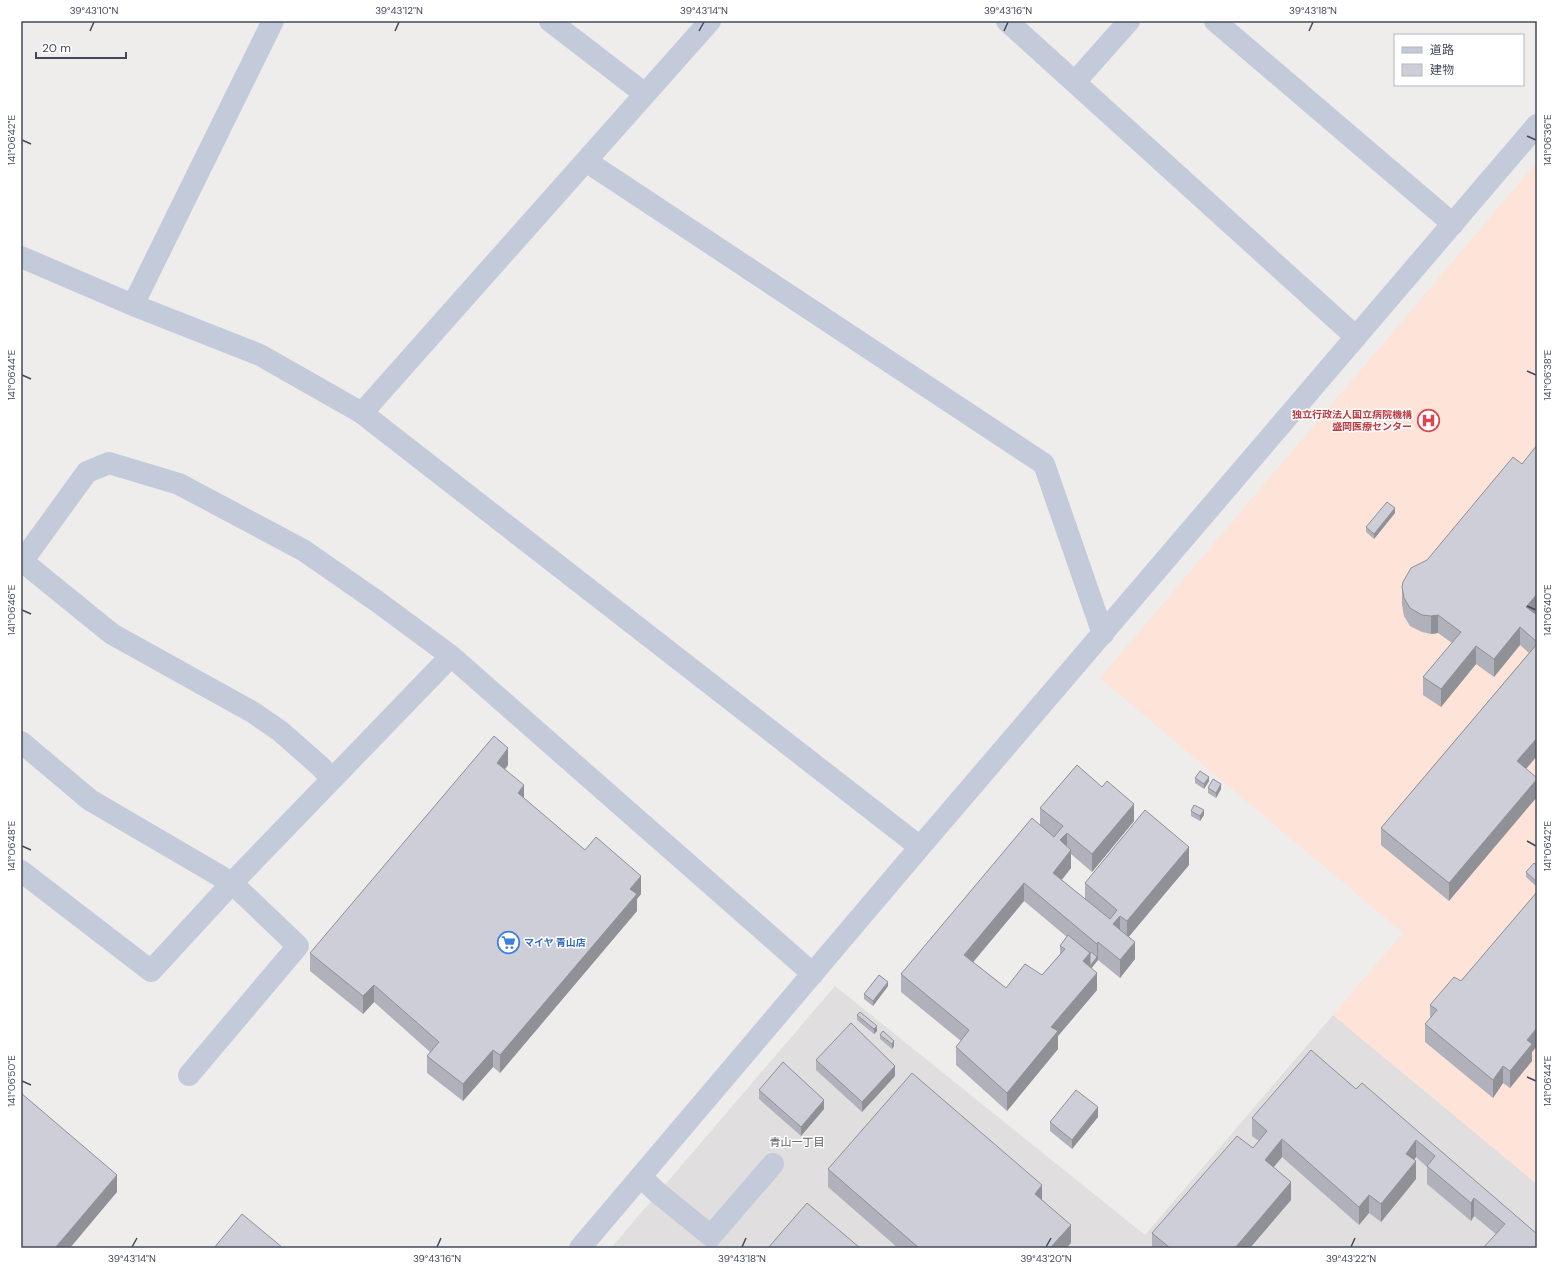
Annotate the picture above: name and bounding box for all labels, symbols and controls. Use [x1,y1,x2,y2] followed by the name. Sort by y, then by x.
[70,4,118,17] text: 39°43'10"N
[375,4,423,17] text: 39°43'12"N
[680,4,728,17] text: 39°43'14"N
[984,4,1032,17] text: 39°43'16"N
[1289,4,1337,17] text: 39°43'18"N
[36,34,126,60] scale bar
[1394,34,1524,86] legend
[42,40,71,56] text: 20 m
[1430,42,1454,58] text: 道路
[1430,62,1454,78] text: 建物
[5,114,18,165] text: 141°06'42"E
[1541,114,1554,166] text: 141°06'36"E
[5,349,18,400] text: 141°06'44"E
[1541,349,1554,401] text: 141°06'38"E
[1415,407,1441,433] hospital icon: 独立行政法人国立病院機構 盛岡医療センター
[1292,408,1412,433] place label: 独立行政法人国立病院機構 盛岡医療センター
[5,584,18,635] text: 141°06'46"E
[1541,584,1554,636] text: 141°06'40"E
[5,820,18,871] text: 141°06'48"E
[1541,820,1554,871] text: 141°06'42"E
[495,929,521,955] supermarket icon: マイヤ 青山店
[524,936,586,949] place label: マイヤ 青山店
[5,1055,18,1107] text: 141°06'50"E
[1541,1055,1554,1106] text: 141°06'44"E
[770,1135,825,1149] district label: 青山一丁目
[108,1252,156,1265] text: 39°43'14"N
[413,1252,461,1265] text: 39°43'16"N
[718,1252,766,1265] text: 39°43'18"N
[1020,1252,1072,1265] text: 39°43'20"N
[1326,1252,1376,1265] text: 39°43'22"N

